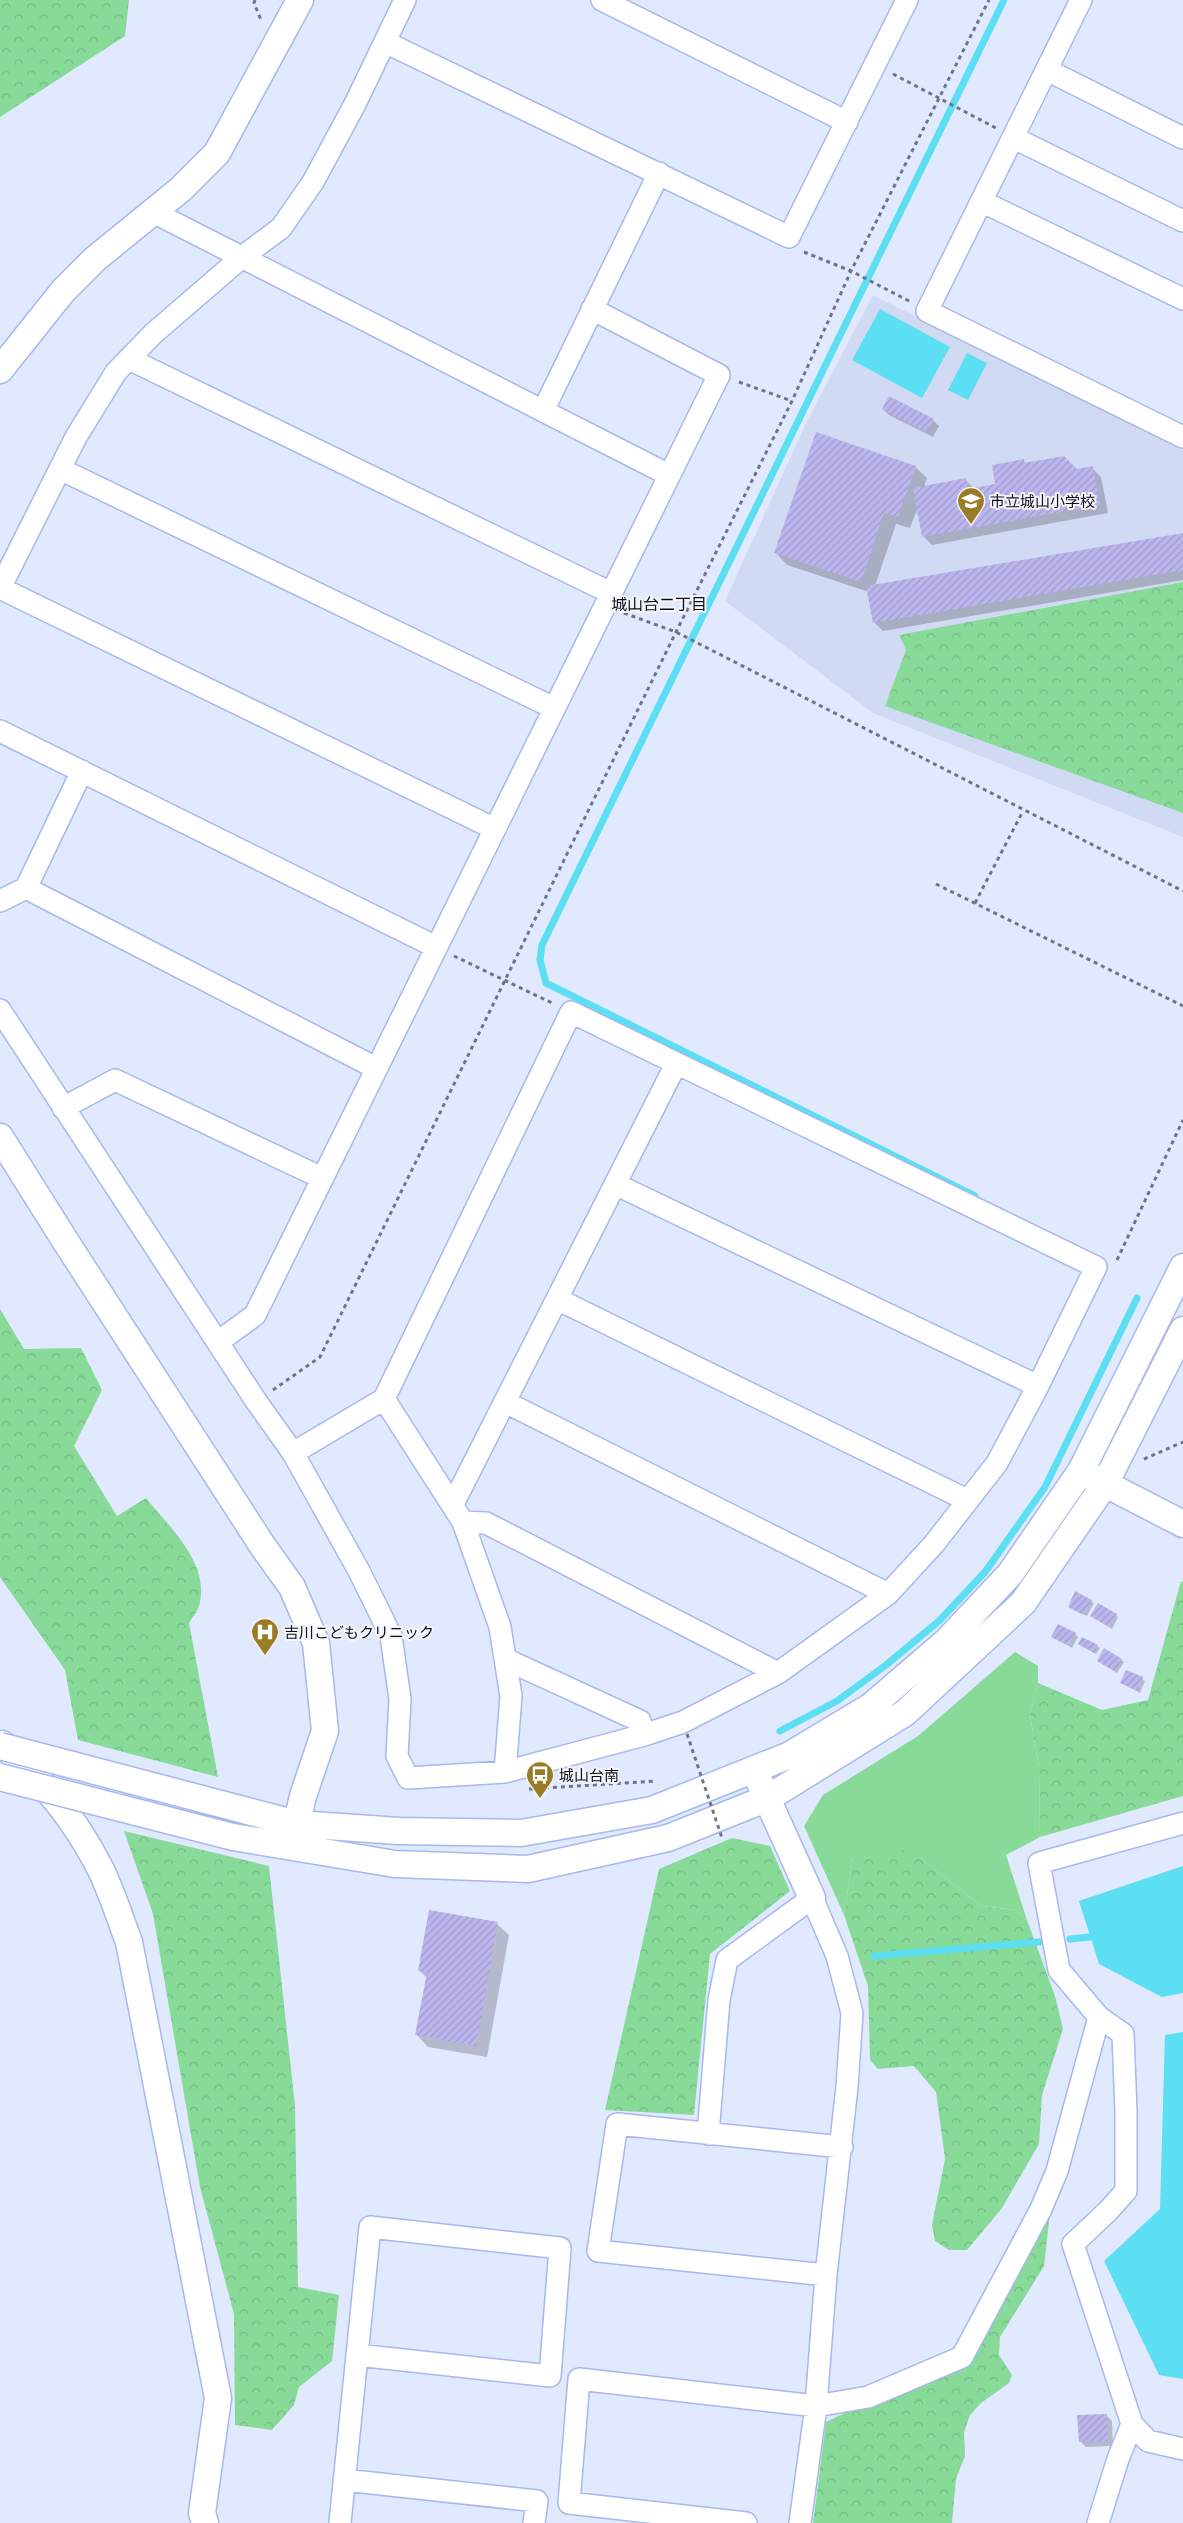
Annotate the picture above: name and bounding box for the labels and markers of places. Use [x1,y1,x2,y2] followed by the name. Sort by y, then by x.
[956,486,986,525] school or university icon: 市立城山小学校
[990,492,1095,511] place label: 市立城山小学校
[250,1617,280,1656] hospital icon: 吉川こどもクリニック
[284,1623,434,1642] place label: 吉川こどもクリニック
[525,1760,555,1799] bus stop icon: 城山台南
[559,1766,619,1785] place label: 城山台南

